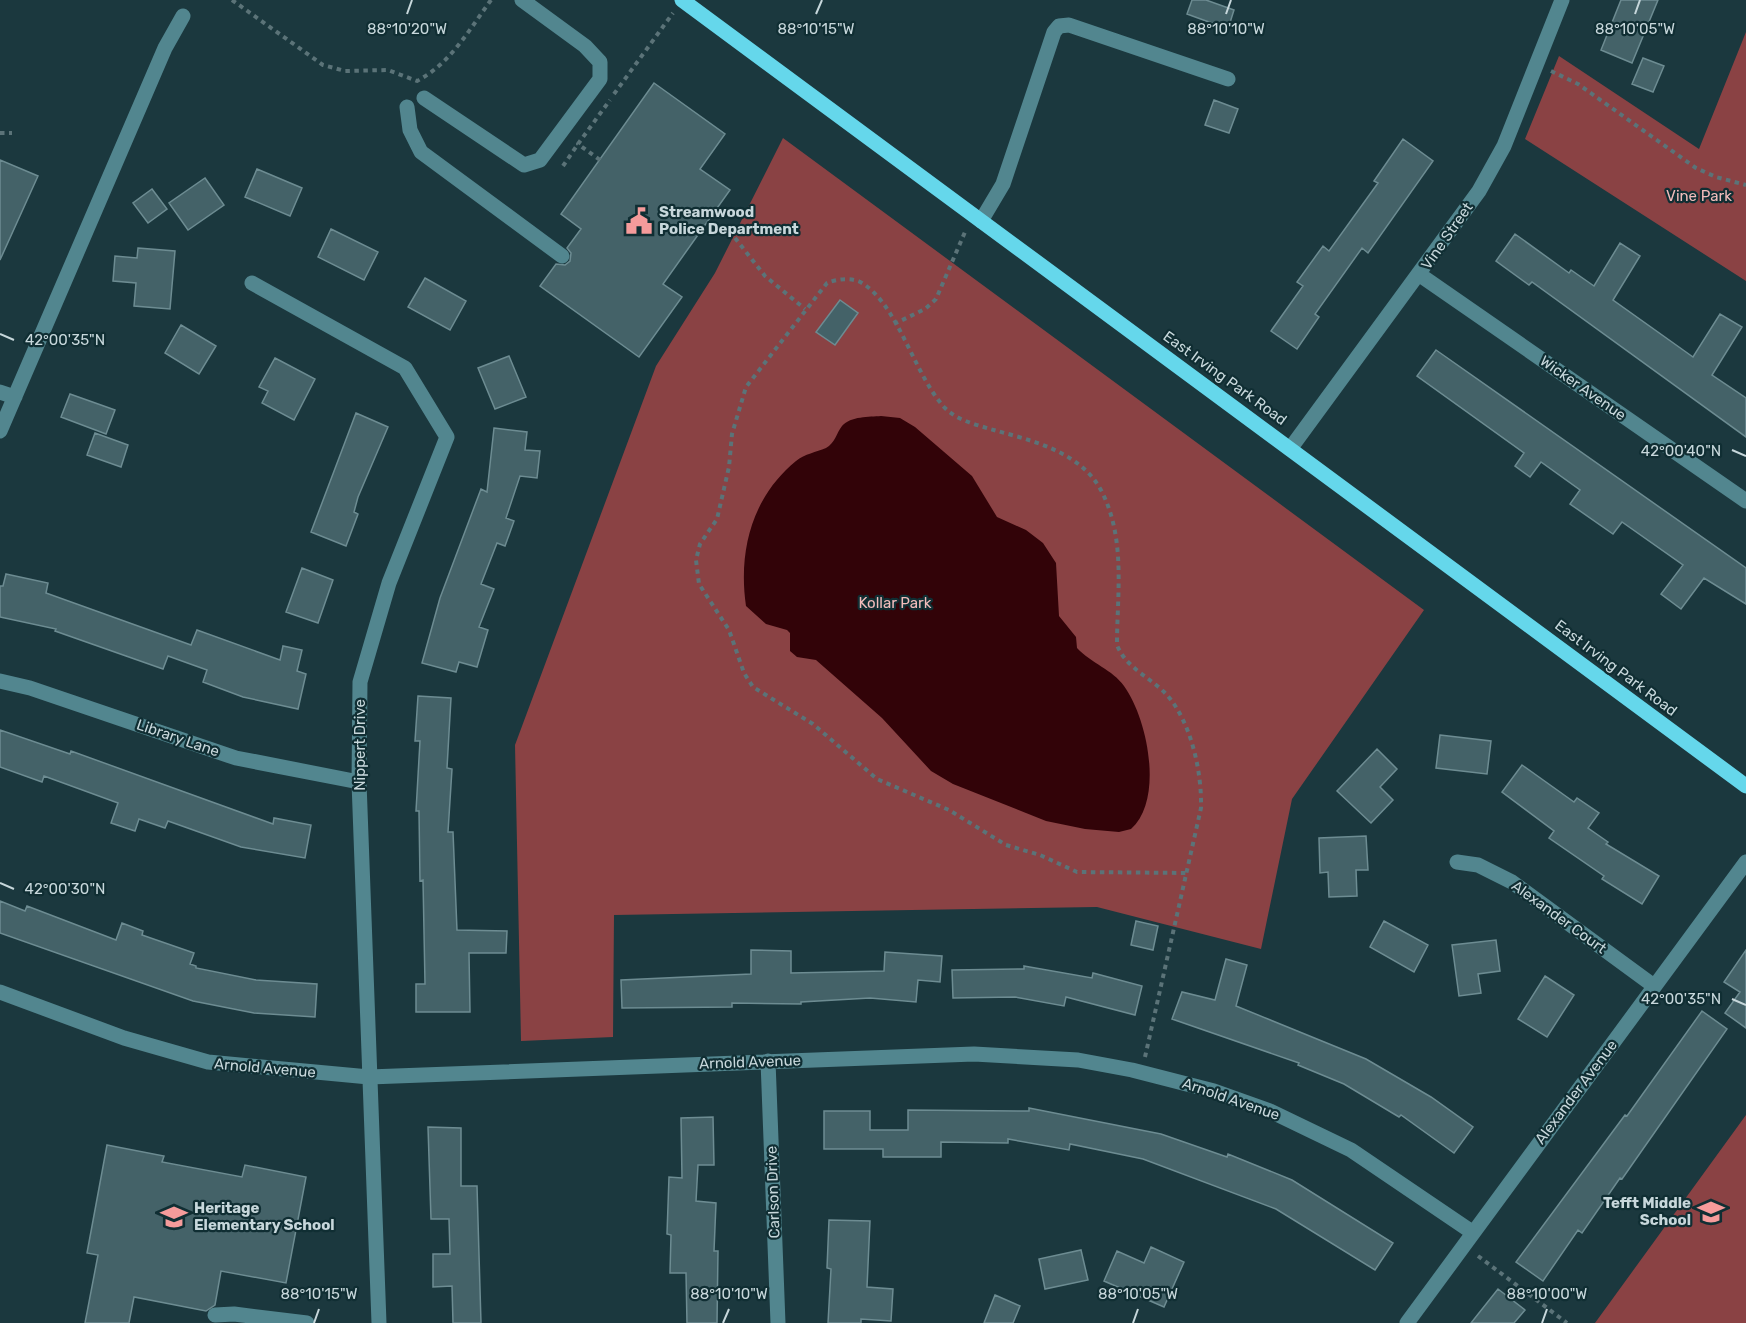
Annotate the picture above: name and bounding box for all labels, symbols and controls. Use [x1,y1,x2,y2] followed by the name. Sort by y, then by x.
[367,20,447,38] text: 88°10'20"W
[777,20,855,38] text: 88°10'15"W
[1187,20,1265,38] text: 88°10'10"W
[1595,20,1675,38] text: 88°10'05"W
[1666,187,1732,205] park label: Vine Park
[1417,199,1477,273] street label: Vine Street
[659,203,799,238] place label: Streamwood Police Department
[624,206,654,236] public building icon: Streamwood Police Department
[1160,327,1290,429] street label: East Irving Park Road
[25,331,105,349] text: 42°00'35"N
[1537,352,1629,424] street label: Wicker Avenue
[1641,442,1721,460] text: 42°00'40"N
[859,594,932,612] park label: Kollar Park
[1551,616,1681,720] street label: East Irving Park Road
[351,699,369,791] street label: Nippert Drive
[134,715,222,761] street label: Library Lane
[1508,877,1610,958] street label: Alexander Court
[25,880,105,898] text: 42°00'30"N
[1641,990,1721,1008] text: 42°00'35"N
[1531,1036,1621,1148] street label: Alexander Avenue
[699,1051,801,1073] street label: Arnold Avenue
[213,1055,317,1081] street label: Arnold Avenue
[1180,1074,1282,1124] street label: Arnold Avenue
[762,1145,784,1239] street label: Carlson Drive
[1603,1194,1691,1229] place label: Tefft Middle School
[1696,1197,1726,1227] school or university icon: Tefft Middle School
[194,1199,335,1234] place label: Heritage Elementary School
[159,1202,189,1232] school or university icon: Heritage Elementary School
[280,1285,358,1303] text: 88°10'15"W
[690,1285,768,1303] text: 88°10'10"W
[1098,1285,1178,1303] text: 88°10'05"W
[1507,1285,1587,1303] text: 88°10'00"W

